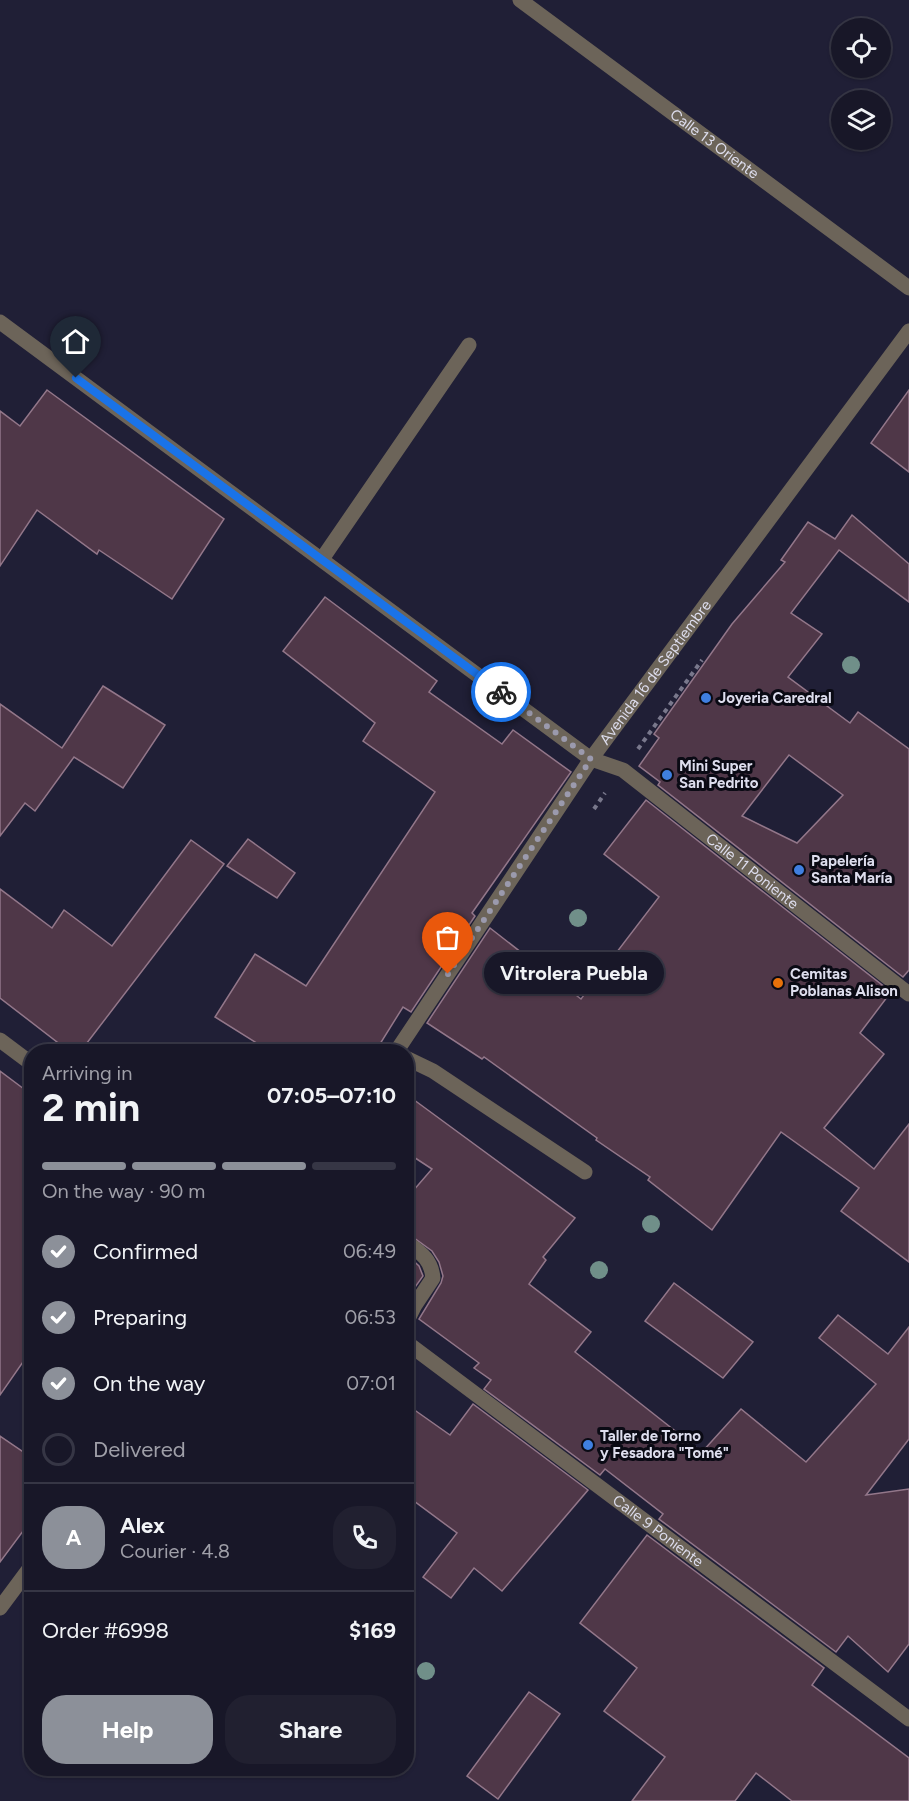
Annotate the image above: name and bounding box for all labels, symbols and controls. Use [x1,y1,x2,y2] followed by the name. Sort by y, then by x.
[831,18,891,150] map controls
[831,18,891,78] button: locate
[831,90,891,150] button: layers
[667,105,762,183] street label: Calle 13 Oriente
[50,316,101,378] pin
[59,325,92,358] icon: home
[596,596,715,748] street label: Avenida 16 de Septiembre
[471,662,531,722] courier
[485,676,518,709] icon: bike
[718,689,832,707] place label: Joyeria Caredral
[699,691,713,705] marker: Joyeria Caredral
[679,757,759,792] place label: Mini Super San Pedrito
[660,768,674,782] marker: Mini Super San Pedrito
[702,829,802,913] street label: Calle 11 Poniente
[811,852,893,887] place label: Papelería Santa María
[792,863,806,877] marker: Papelería Santa María
[422,912,473,974] pin
[431,921,464,954] icon: bag
[484,953,664,995] callout: Vitrolera Puebla
[500,961,648,985] text: Vitrolera Puebla
[790,965,898,1000] place label: Cemitas Poblanas Alison
[771,976,785,990] marker: Cemitas Poblanas Alison
[42,1061,132,1085] text: Arriving in
[267,1082,396,1109] text: 07:05–07:10
[42,1084,140,1131] text: 2 min
[42,1179,205,1203] text: On the way · 90 m
[42,1235,75,1268] icon: check
[93,1238,198,1265] text: Confirmed
[343,1239,396,1263] text: 06:49
[42,1301,75,1334] icon: check
[93,1304,187,1331] text: Preparing
[344,1305,396,1329] text: 06:53
[42,1367,75,1400] icon: check
[93,1370,205,1397] text: On the way
[346,1371,396,1395] text: 07:01
[600,1427,729,1462] place label: Taller de Torno y Fesadora "Tomé"
[93,1436,186,1463] text: Delivered
[581,1438,595,1452] marker: Taller de Torno y Fesadora "Tomé"
[609,1491,707,1571] street label: Calle 9 Poniente
[333,1506,396,1569] button: phone
[120,1512,165,1539] text: Alex
[66,1524,81,1551] text: A
[120,1539,230,1563] text: Courier · 4.8
[42,1617,169,1644] text: Order #6998
[349,1617,396,1644] text: $169
[42,1695,213,1764] button: Help
[225,1695,396,1764] button: Share

